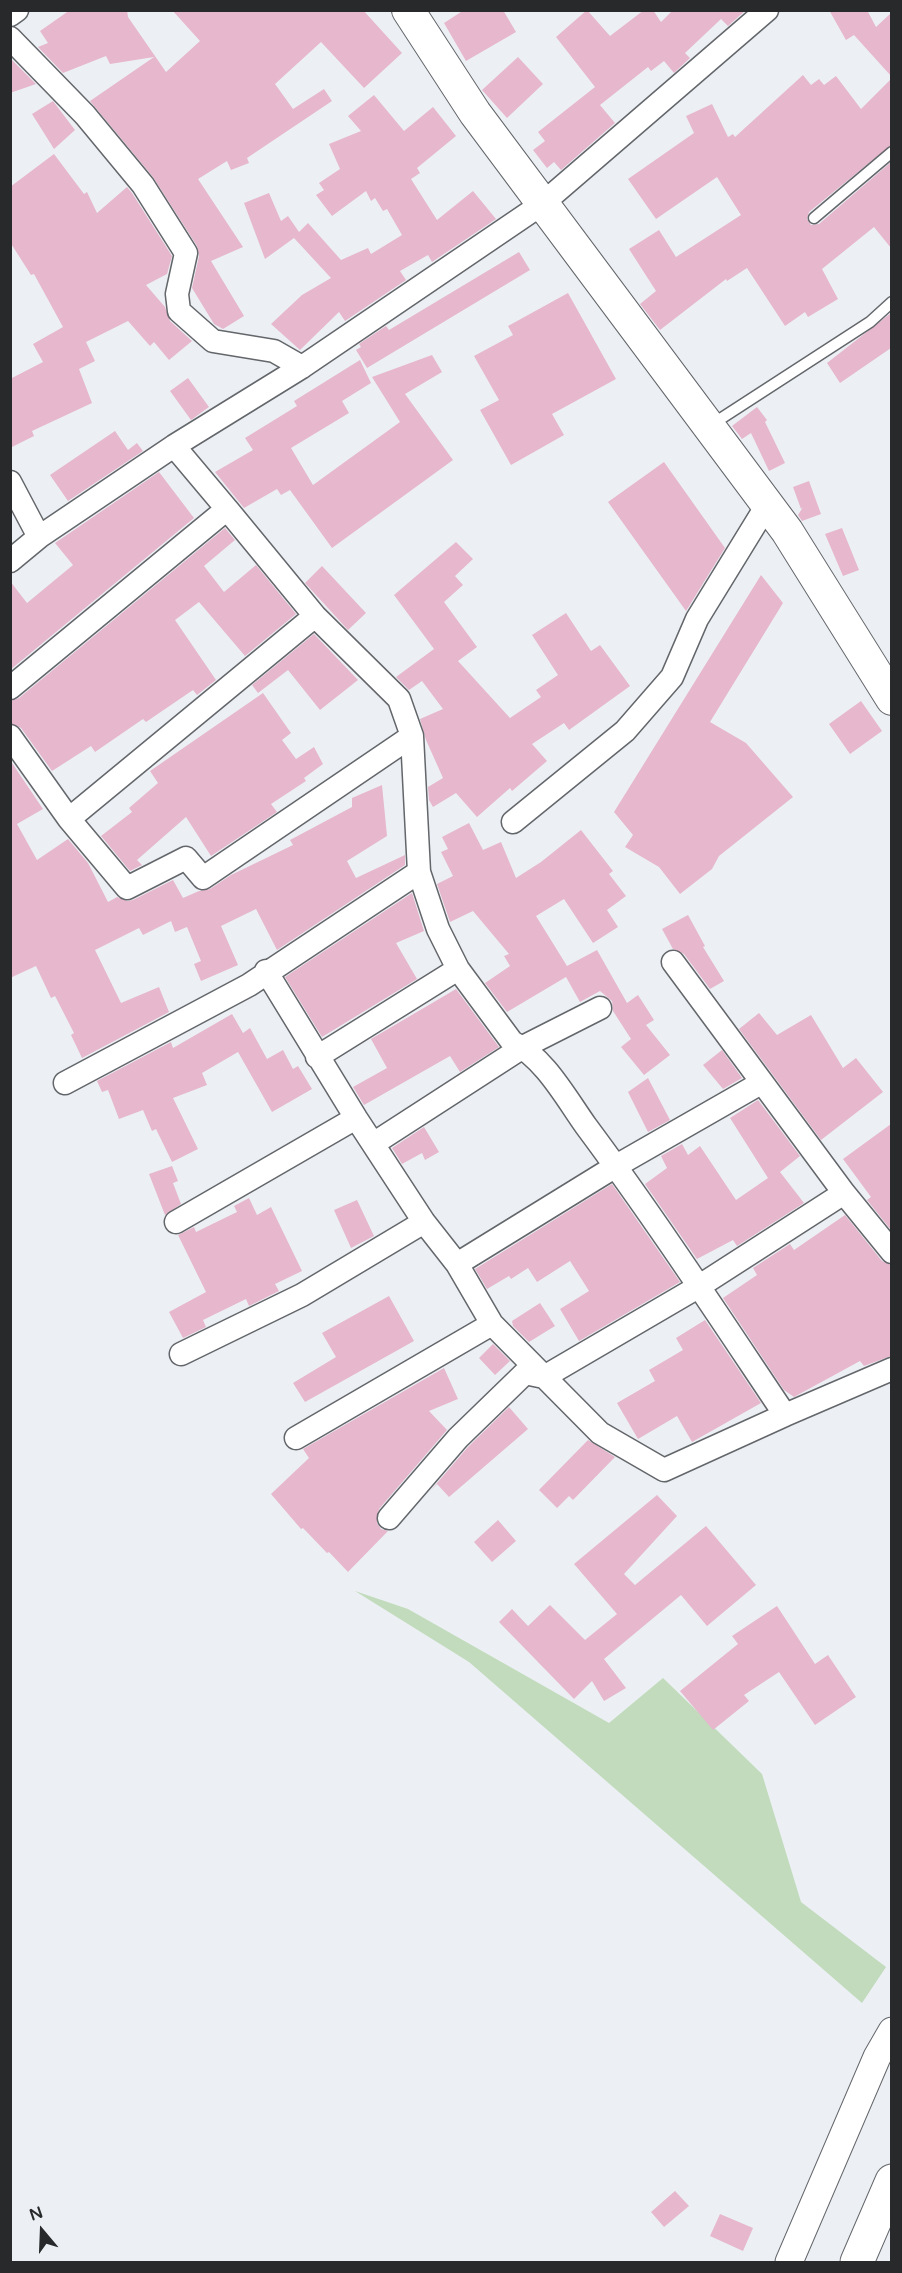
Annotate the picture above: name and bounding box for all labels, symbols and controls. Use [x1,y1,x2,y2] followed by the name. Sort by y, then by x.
[12,2201,72,2261] north arrow
[27,2202,45,2226] text: N

